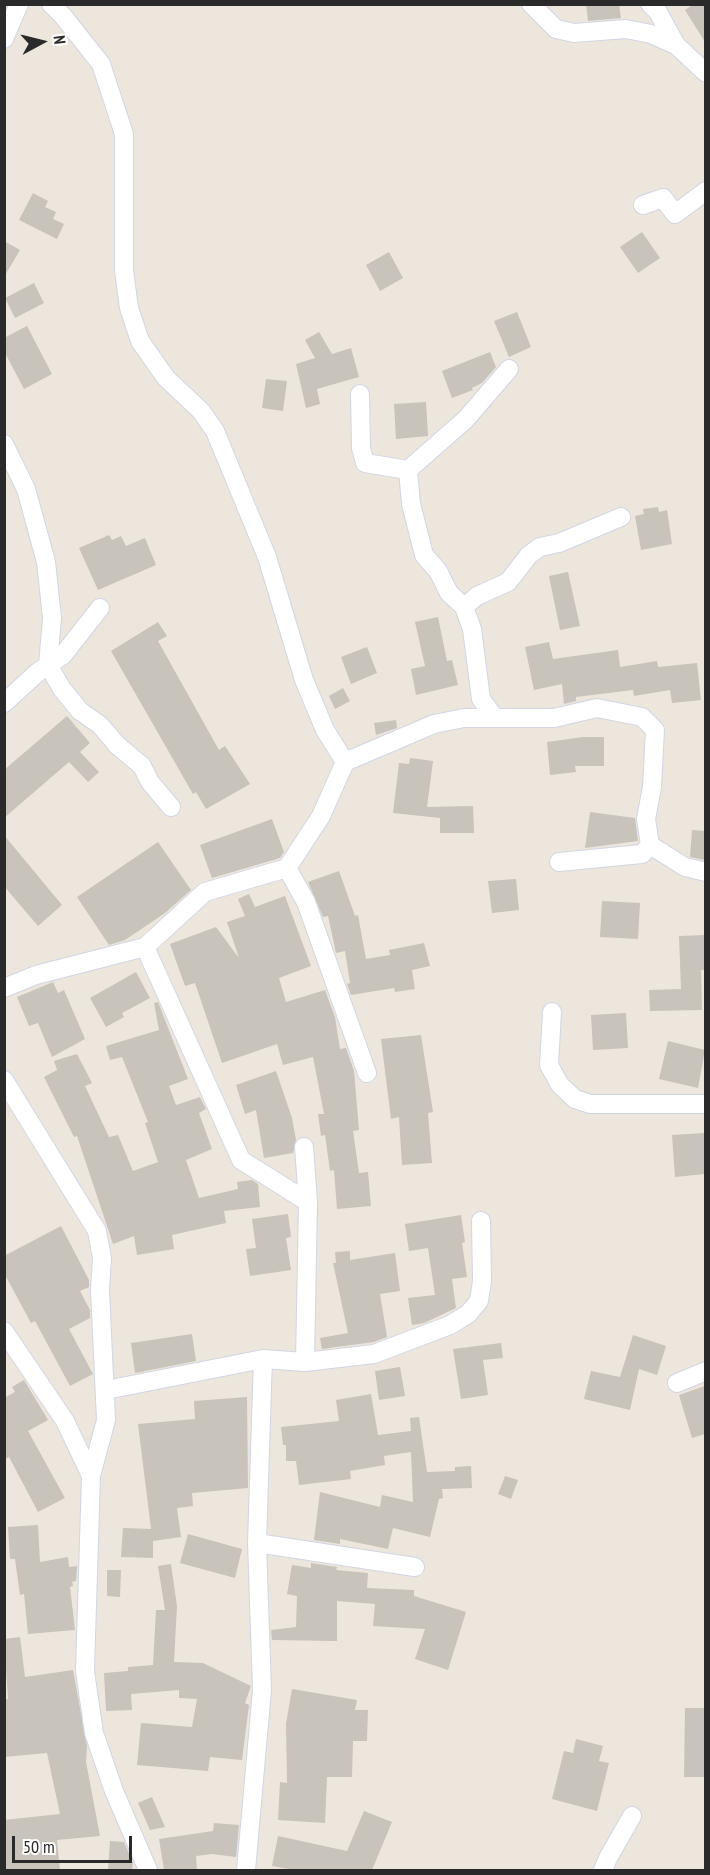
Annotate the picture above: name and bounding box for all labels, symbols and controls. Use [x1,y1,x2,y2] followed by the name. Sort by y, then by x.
[12,12,72,72] north arrow
[49,34,70,45] text: N
[15,1824,135,1862] scale bar
[23,1835,55,1858] text: 50 m

